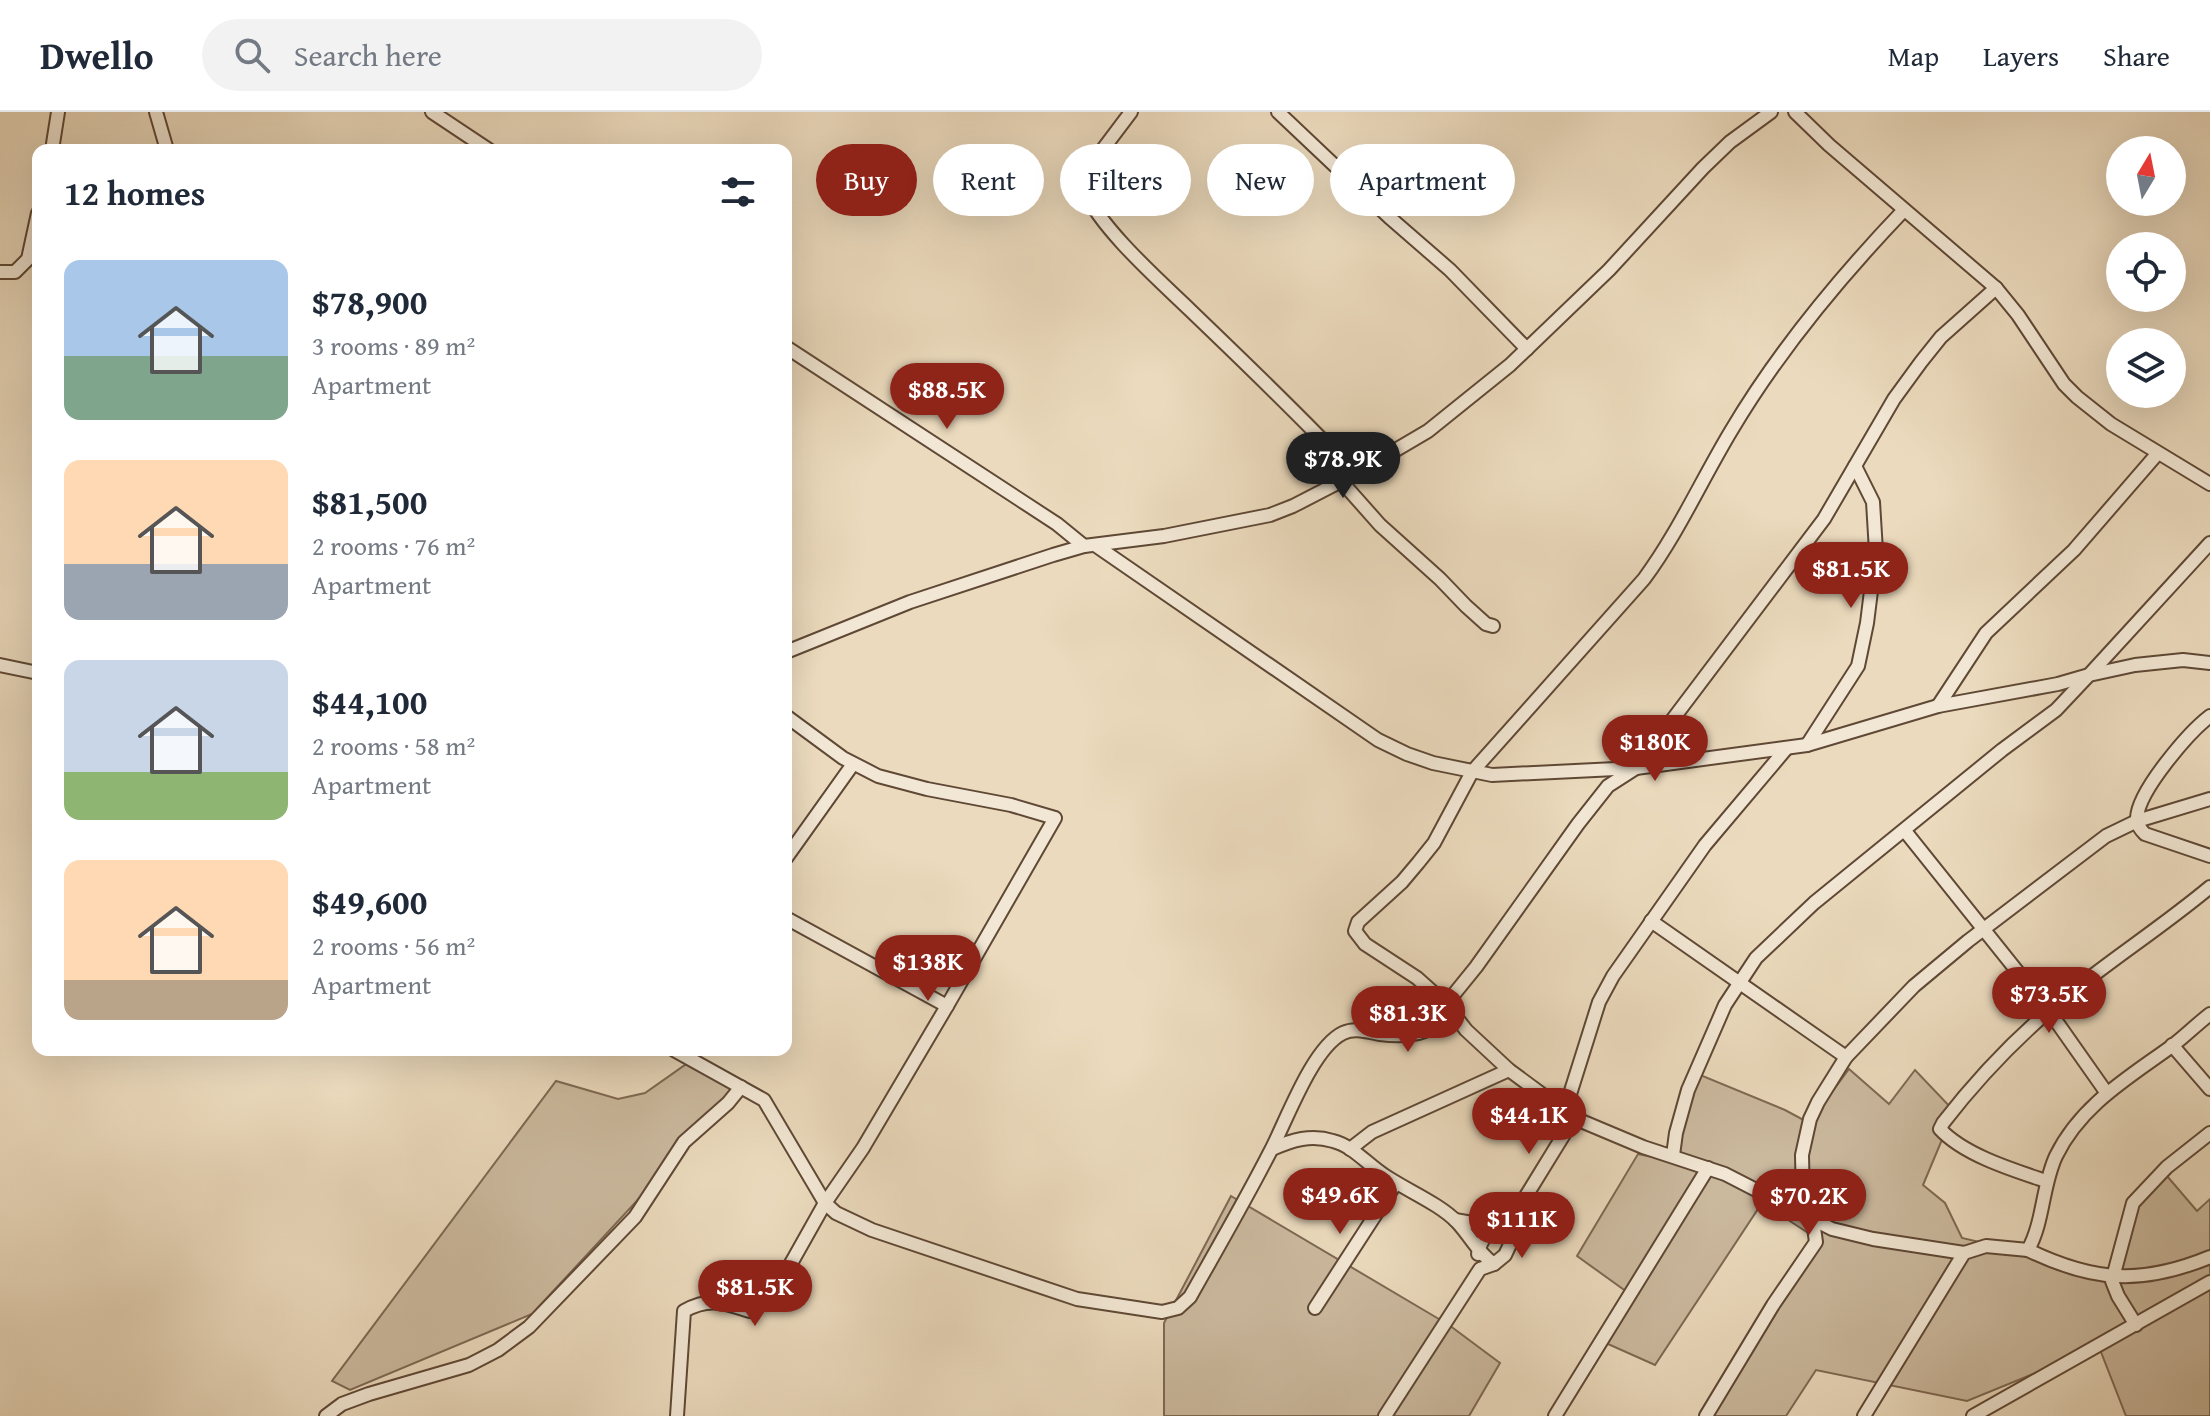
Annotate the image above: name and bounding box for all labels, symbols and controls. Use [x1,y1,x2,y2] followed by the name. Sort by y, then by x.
[202,19,762,91] search box
[40,27,154,83] text: Dwello
[230,33,274,77] icon: search
[294,33,442,77] text: Search here
[1888,35,1939,76] text: Map
[1983,35,2059,76] text: Layers
[2103,35,2170,76] text: Share
[2106,136,2186,216] north arrow
[2106,136,2186,408] map controls
[816,144,917,216] chip: Buy
[933,144,1044,216] chip: Rent
[1060,144,1191,216] chip: Filters
[1207,144,1314,216] chip: New
[1330,144,1515,216] chip: Apartment
[64,168,205,217] text: 12 homes
[716,170,760,214] icon: filters
[2106,232,2186,312] button: locate
[312,277,427,326] text: $78,900
[128,292,224,388] icon: home
[312,326,475,365] text: 3 rooms · 89 m²
[2106,328,2186,408] button: layers
[882,363,1012,431] pin: $88.5K
[312,365,431,404] text: Apartment
[908,369,986,408] text: $88.5K
[1278,432,1408,500] pin: $78.9K
[1304,438,1382,477] text: $78.9K
[312,477,427,526] text: $81,500
[128,492,224,588] icon: home
[312,526,475,565] text: 2 rooms · 76 m²
[1786,542,1916,610] pin: $81.5K
[1812,548,1890,587] text: $81.5K
[312,565,431,604] text: Apartment
[312,677,427,726] text: $44,100
[128,692,224,788] icon: home
[1599,715,1711,783] pin: $180K
[1620,721,1690,760] text: $180K
[312,726,475,765] text: 2 rooms · 58 m²
[312,765,431,804] text: Apartment
[312,877,427,926] text: $49,600
[128,892,224,988] icon: home
[312,926,475,965] text: 2 rooms · 56 m²
[872,935,984,1003] pin: $138K
[893,941,963,980] text: $138K
[312,965,431,1004] text: Apartment
[1984,967,2114,1035] pin: $73.5K
[2010,973,2088,1012] text: $73.5K
[1343,986,1473,1054] pin: $81.3K
[1369,992,1447,1031] text: $81.3K
[1464,1088,1594,1156] pin: $44.1K
[1490,1094,1568,1133] text: $44.1K
[1275,1168,1405,1236] pin: $49.6K
[1744,1169,1874,1237] pin: $70.2K
[1301,1174,1379,1213] text: $49.6K
[1770,1175,1848,1214] text: $70.2K
[1466,1192,1578,1260] pin: $111K
[1487,1198,1557,1237] text: $111K
[690,1260,820,1328] pin: $81.5K
[716,1266,794,1305] text: $81.5K

